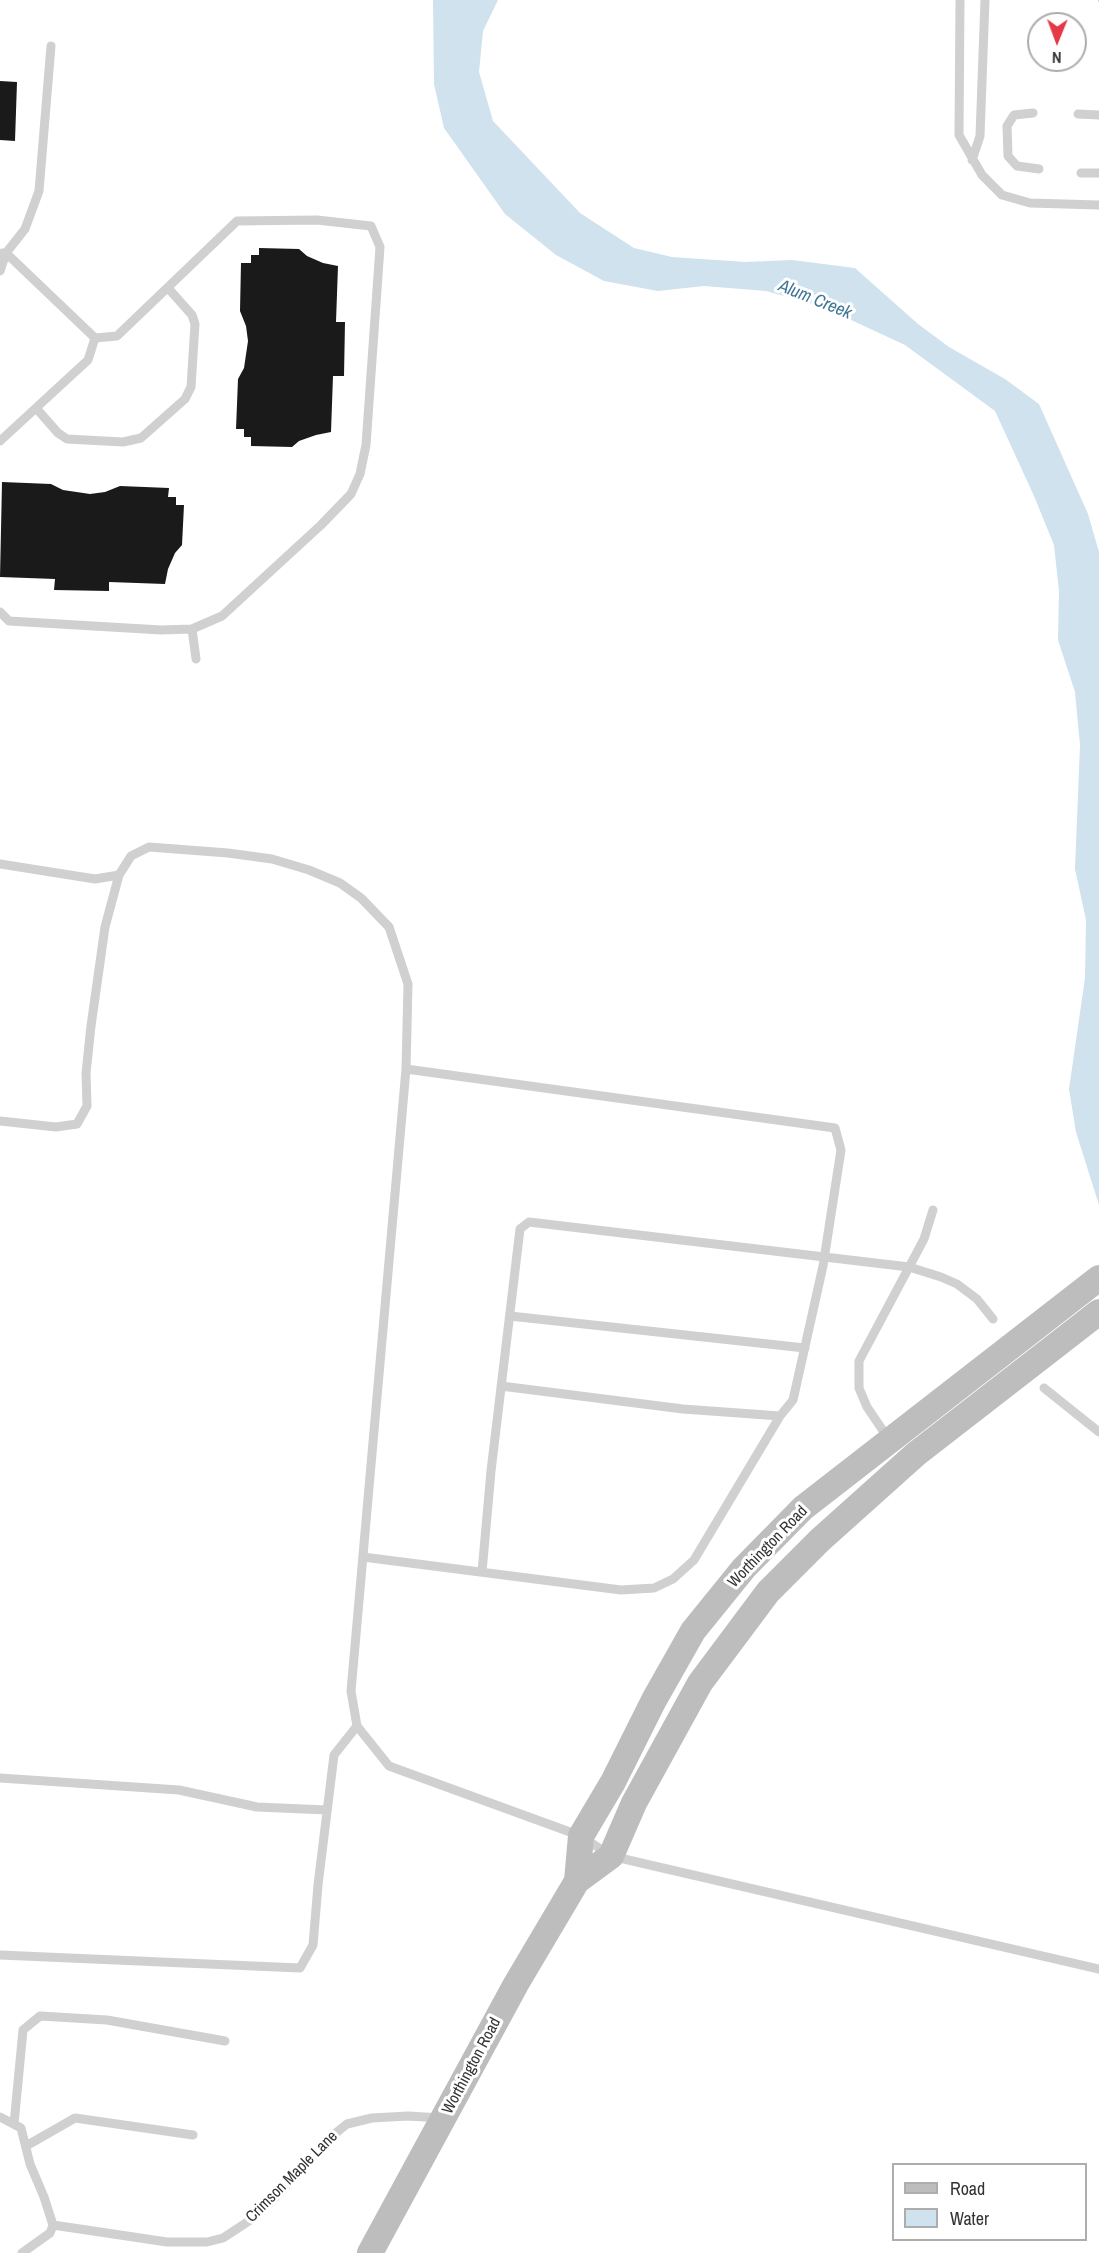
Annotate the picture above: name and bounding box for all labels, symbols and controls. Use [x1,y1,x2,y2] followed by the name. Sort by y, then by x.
[1027,12,1087,72] north arrow
[1052,47,1062,69] text: N
[775,276,855,324] water label: Alum Creek
[724,1502,812,1592] street label: Worthington Road
[439,2015,505,2117] street label: Worthington Road
[242,2127,342,2227] street label: Crimson Maple Lane
[892,2163,1087,2241] legend
[950,2176,985,2201] text: Road
[950,2206,989,2231] text: Water

